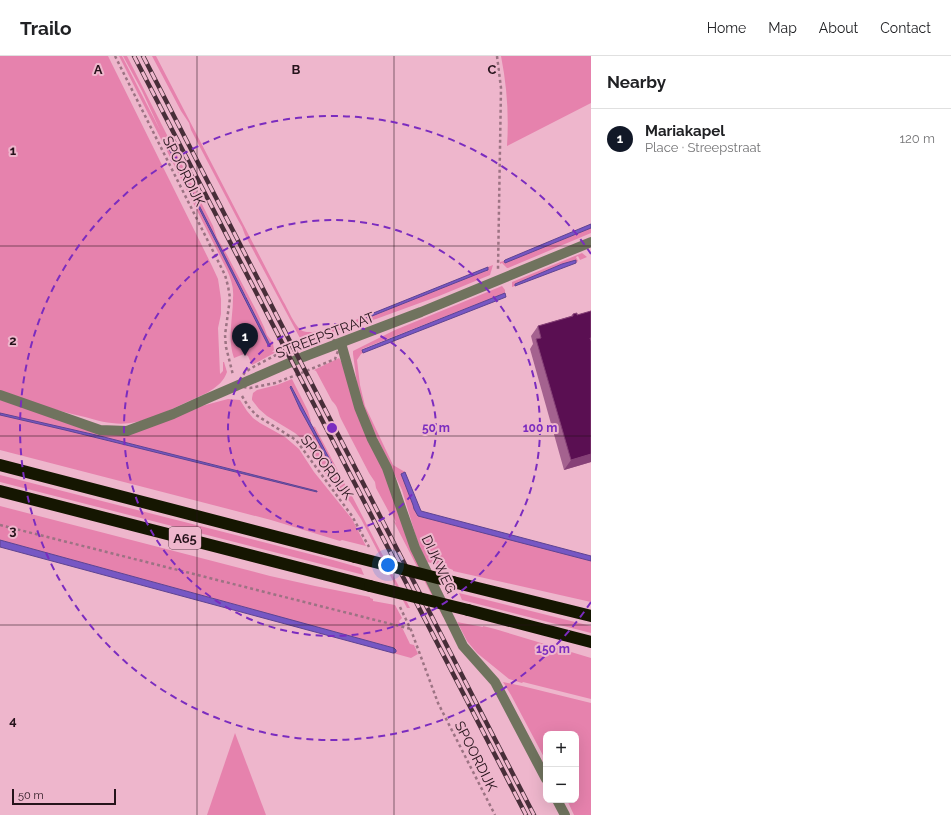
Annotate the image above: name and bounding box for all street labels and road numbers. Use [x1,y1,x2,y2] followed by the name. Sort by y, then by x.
[159,133,209,209] street label: SPOORDIJK
[273,309,377,361] street label: STREEPSTRAAT
[298,432,356,502] street label: SPOORDIJK
[169,527,201,549] road number: A65
[419,532,459,596] street label: DIJKWEG
[451,718,501,794] street label: SPOORDIJK

